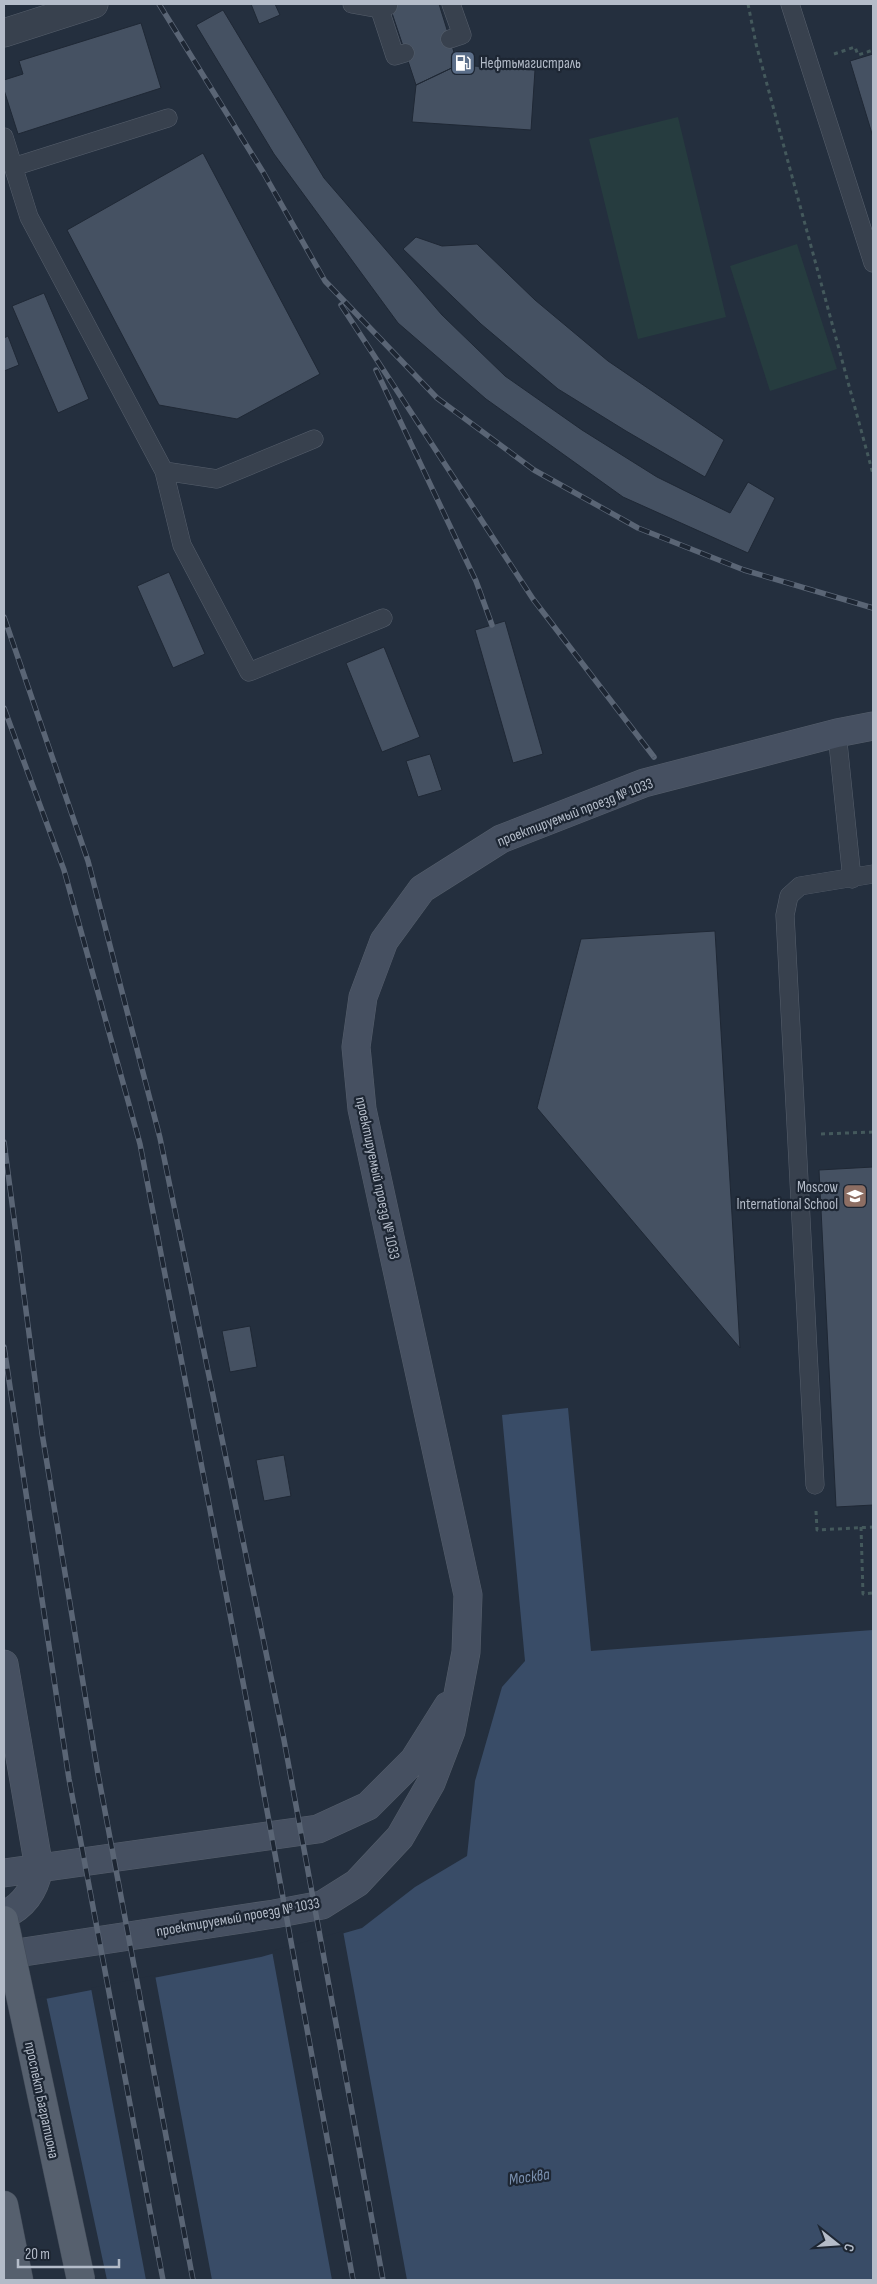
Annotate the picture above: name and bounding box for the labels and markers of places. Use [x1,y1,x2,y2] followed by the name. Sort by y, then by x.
[450,50,476,76] fuel station icon: Нефтьмагистраль
[480,54,581,73] place label: Нефтьмагистраль
[736,1178,839,1214] place label: Moscow International School
[842,1183,868,1209] school or university icon: Moscow International School

